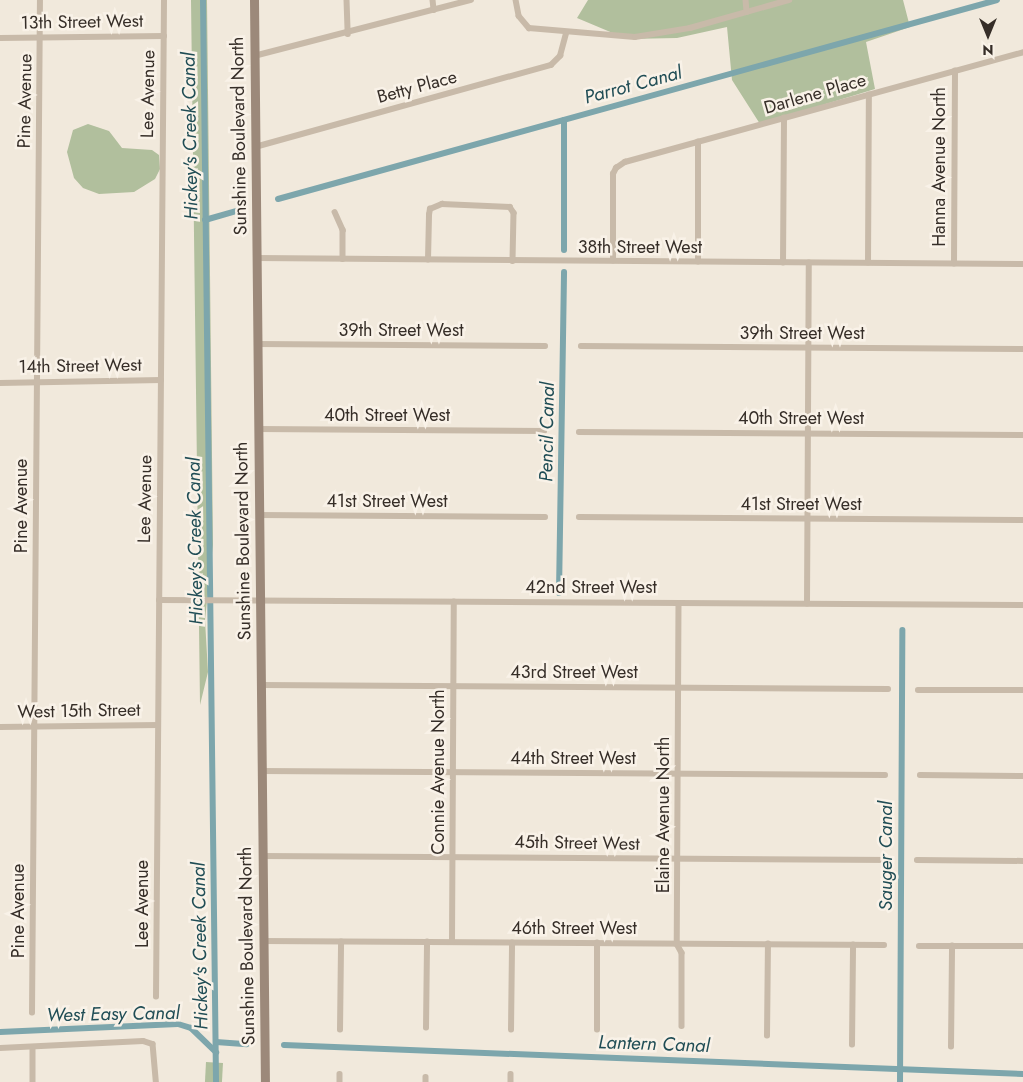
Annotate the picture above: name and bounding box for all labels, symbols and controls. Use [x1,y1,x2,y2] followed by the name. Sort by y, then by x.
[20,10,144,34] street label: 13th Street West
[963,10,1013,60] north arrow
[226,36,252,236] street label: Sunshine Boulevard North
[982,40,994,60] text: N
[136,50,160,138] street label: Lee Avenue
[177,52,203,220] water label: Hickey's Creek Canal
[13,53,37,149] street label: Pine Avenue
[582,61,684,109] water label: Parrot Canal
[375,66,459,108] street label: Betty Place
[761,69,869,119] street label: Darlene Place
[928,87,950,247] street label: Hanna Avenue North
[578,236,702,258] street label: 38th Street West
[339,319,463,341] street label: 39th Street West
[740,322,864,344] street label: 39th Street West
[18,354,142,378] street label: 14th Street West
[535,382,559,482] water label: Pencil Canal
[324,404,450,426] street label: 40th Street West
[738,407,864,429] street label: 40th Street West
[230,441,256,641] street label: Sunshine Boulevard North
[133,455,157,543] street label: Lee Avenue
[182,457,208,625] water label: Hickey's Creek Canal
[10,459,32,553] street label: Pine Avenue
[326,490,448,512] street label: 41st Street West
[740,493,862,515] street label: 41st Street West
[525,576,657,598] street label: 42nd Street West
[510,661,638,683] street label: 43rd Street West
[427,689,449,855] street label: Connie Avenue North
[17,699,141,723] street label: West 15th Street
[652,737,674,893] street label: Elaine Avenue North
[510,747,636,769] street label: 44th Street West
[875,801,897,911] water label: Sauger Canal
[514,831,640,855] street label: 45th Street West
[234,846,260,1046] street label: Sunshine Boulevard North
[131,860,153,948] street label: Lee Avenue
[187,862,213,1030] water label: Hickey's Creek Canal
[7,864,29,958] street label: Pine Avenue
[511,917,637,939] street label: 46th Street West
[46,1001,180,1027] water label: West Easy Canal
[598,1031,710,1057] water label: Lantern Canal

